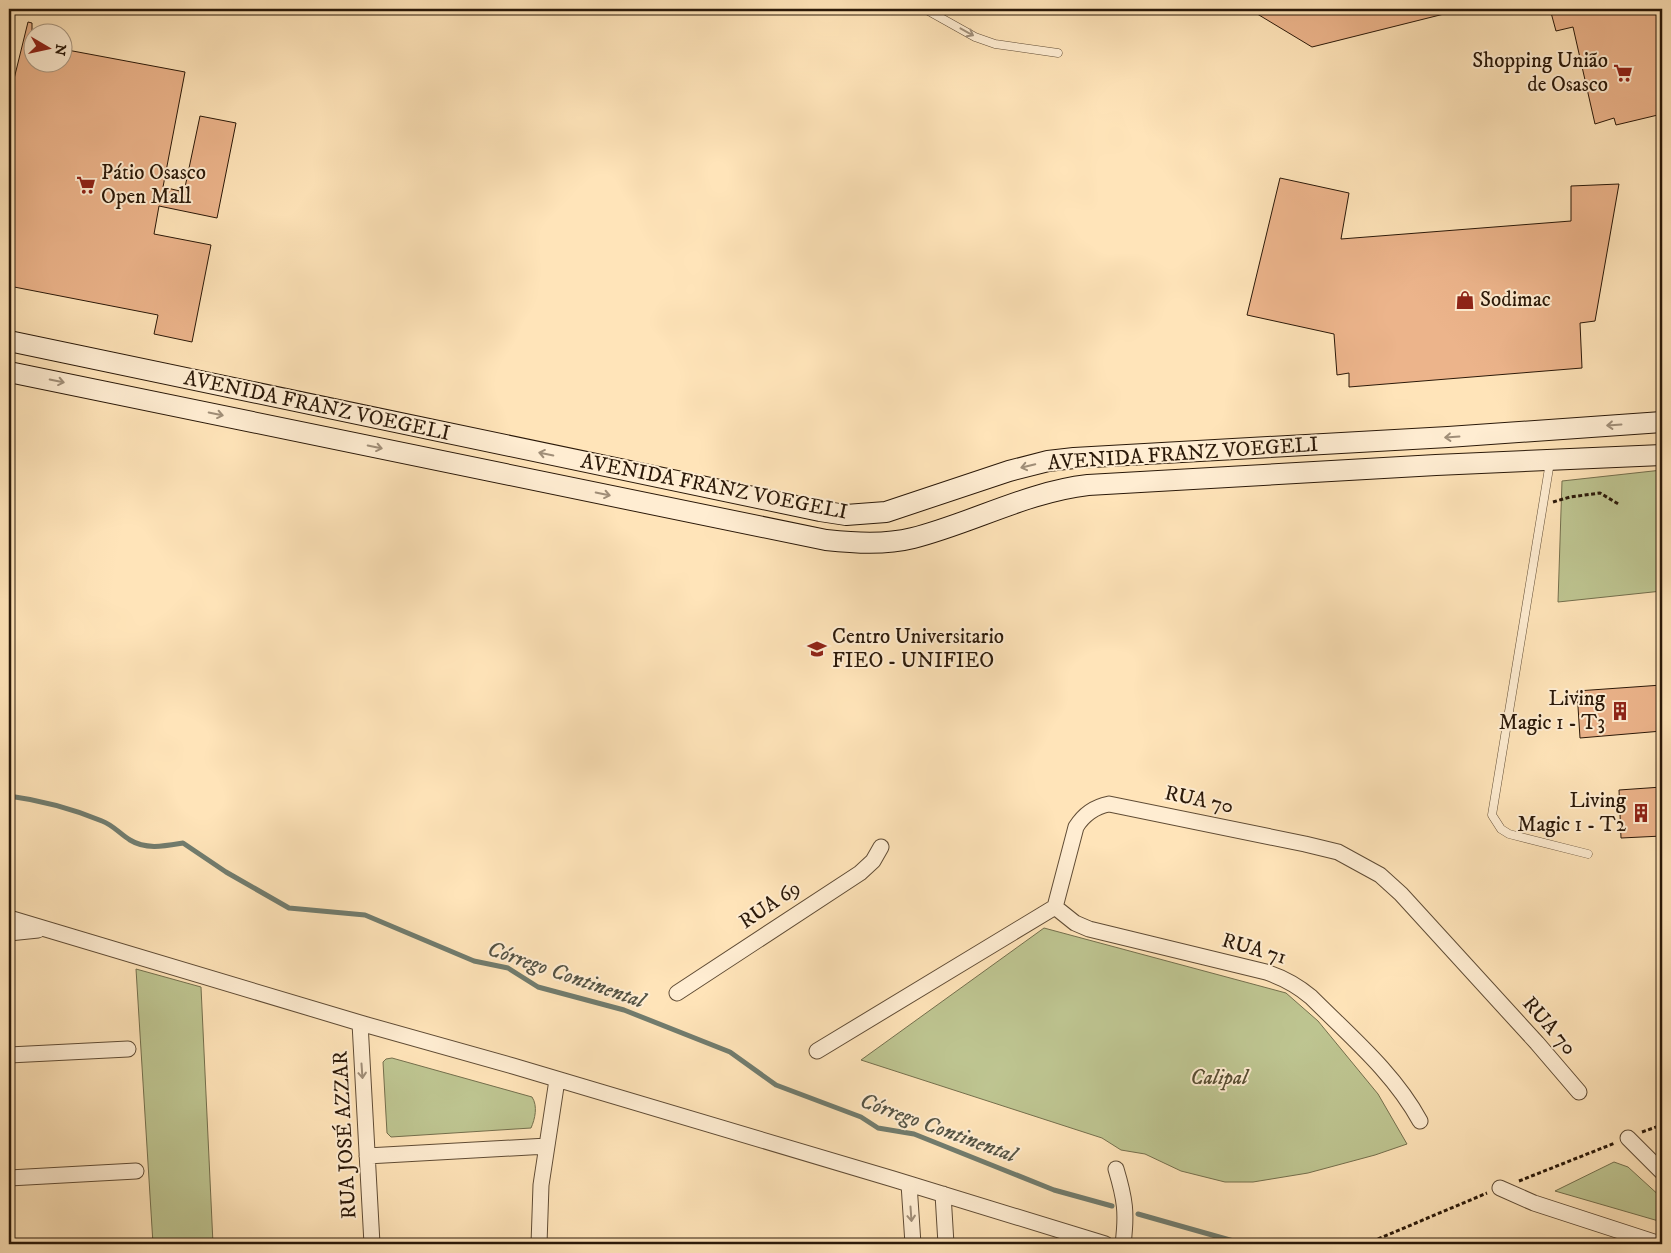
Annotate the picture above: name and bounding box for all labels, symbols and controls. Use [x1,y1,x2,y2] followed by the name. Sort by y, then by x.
[22,22,72,72] north arrow
[960,28,974,38] one-way arrow
[50,43,70,57] text: N
[1472,48,1608,98] place label: Shopping União de Osasco
[1612,62,1634,84] supermarket icon: Shopping União de Osasco
[101,160,206,210] place label: Pátio Osasco Open Mall
[75,174,97,196] supermarket icon: Pátio Osasco Open Mall
[1480,287,1551,313] place label: Sodimac
[1454,289,1476,311] shop icon: Sodimac
[182,365,452,447] street label: AVENIDA FRANZ VOEGELI
[48,377,64,387] one-way arrow
[207,410,223,419] one-way arrow
[1606,421,1622,430] one-way arrow
[1047,432,1319,476] street label: AVENIDA FRANZ VOEGELI
[1444,432,1460,441] one-way arrow
[366,443,382,452] one-way arrow
[578,448,850,526] street label: AVENIDA FRANZ VOEGELI
[539,449,555,458] one-way arrow
[1020,462,1036,471] one-way arrow
[594,489,610,499] one-way arrow
[832,624,1004,674] place label: Centro Universitario FIEO - UNIFIEO
[806,638,828,660] school or university icon: Centro Universitario FIEO - UNIFIEO
[1499,686,1606,736] place label: Living Magic 1 - T3
[1609,700,1631,722] building icon: Living Magic 1 - T3
[1162,780,1236,820] street label: RUA 70
[1517,788,1627,838] place label: Living Magic 1 - T2
[1630,802,1652,824] building icon: Living Magic 1 - T2
[734,875,806,935] street label: RUA 69
[1219,927,1289,971] street label: RUA 71
[484,935,650,1015] water label: Córrego Continental
[1516,991,1582,1061] street label: RUA 70
[327,1050,362,1220] street label: RUA JOSÉ AZZAR
[357,1063,366,1079] one-way arrow
[1190,1065,1250,1091] park label: Calipal
[856,1087,1022,1170] water label: Córrego Continental
[907,1206,916,1222] one-way arrow

